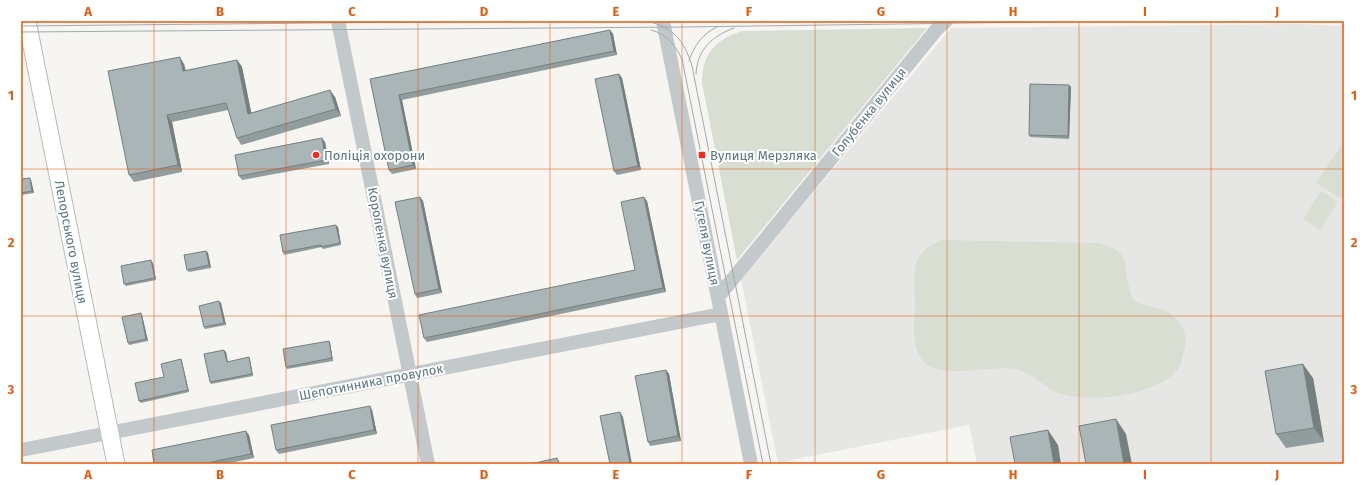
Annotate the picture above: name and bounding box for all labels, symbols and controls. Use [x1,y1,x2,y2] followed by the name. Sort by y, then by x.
[83,4,92,19] text: A
[216,4,224,19] text: B
[348,4,356,19] text: C
[480,4,489,19] text: D
[613,4,620,19] text: E
[746,4,753,19] text: F
[877,4,885,19] text: G
[1009,4,1017,19] text: H
[1143,4,1147,19] text: I
[1274,4,1279,19] text: J
[829,65,909,159] street label: Голубенка вулиця
[8,88,14,103] text: 1
[1351,88,1357,103] text: 1
[324,148,425,163] place label: Поліція охорони
[710,148,817,163] place label: Вулиця Мерзляка
[311,150,321,160] marker: Поліція охорони
[697,150,707,160] marker: Вулиця Мерзляка
[52,179,90,305] street label: Лепорського вулиця
[365,186,401,300] street label: Короленка вулиця
[691,199,723,287] street label: Гугеля вулиця
[8,235,15,250] text: 2
[1351,235,1358,250] text: 2
[298,361,444,403] street label: Шепотинника провулок
[7,382,15,397] text: 3
[1350,382,1358,397] text: 3
[83,467,92,482] text: A
[216,467,224,482] text: B
[348,467,356,482] text: C
[480,467,489,482] text: D
[613,467,620,482] text: E
[746,467,753,482] text: F
[877,467,885,482] text: G
[1009,467,1017,482] text: H
[1143,467,1147,482] text: I
[1274,467,1279,482] text: J

